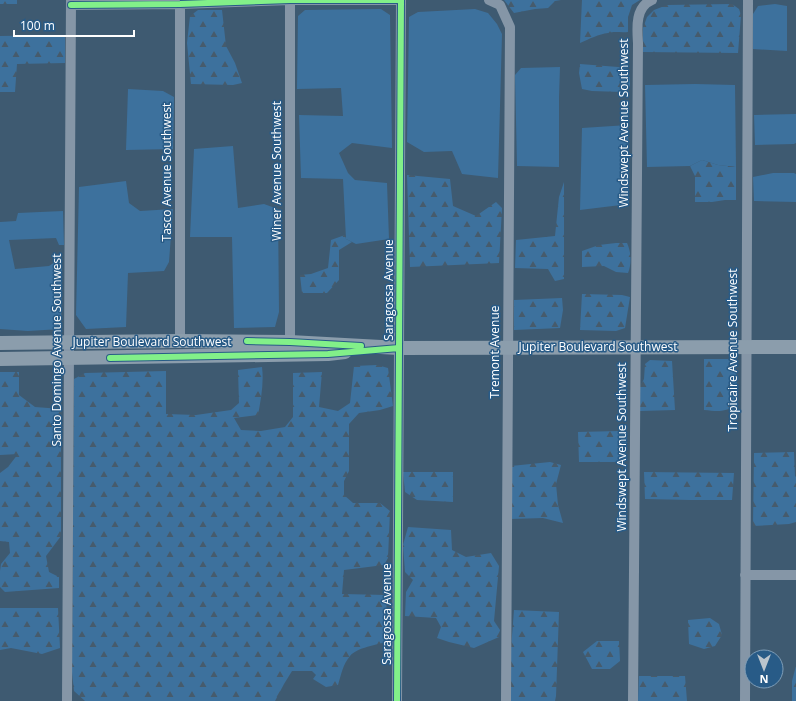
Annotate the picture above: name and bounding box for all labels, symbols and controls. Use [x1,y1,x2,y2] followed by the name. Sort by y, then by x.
[14,12,134,38] scale bar
[20,17,55,34] text: 100 m
[615,38,632,208] street label: Windswept Avenue Southwest
[268,101,285,241] street label: Winer Avenue Southwest
[158,103,175,241] street label: Tasco Avenue Southwest
[380,239,397,341] street label: Saragossa Avenue
[48,253,65,447] street label: Santo Domingo Avenue Southwest
[724,268,741,432] street label: Tropicaire Avenue Southwest
[486,305,503,399] street label: Tremont Avenue
[72,333,231,350] street label: Jupiter Boulevard Southwest
[518,338,677,355] street label: Jupiter Boulevard Southwest
[613,362,630,532] street label: Windswept Avenue Southwest
[378,563,395,665] street label: Saragossa Avenue
[744,649,784,689] north arrow
[760,672,768,687] text: N

